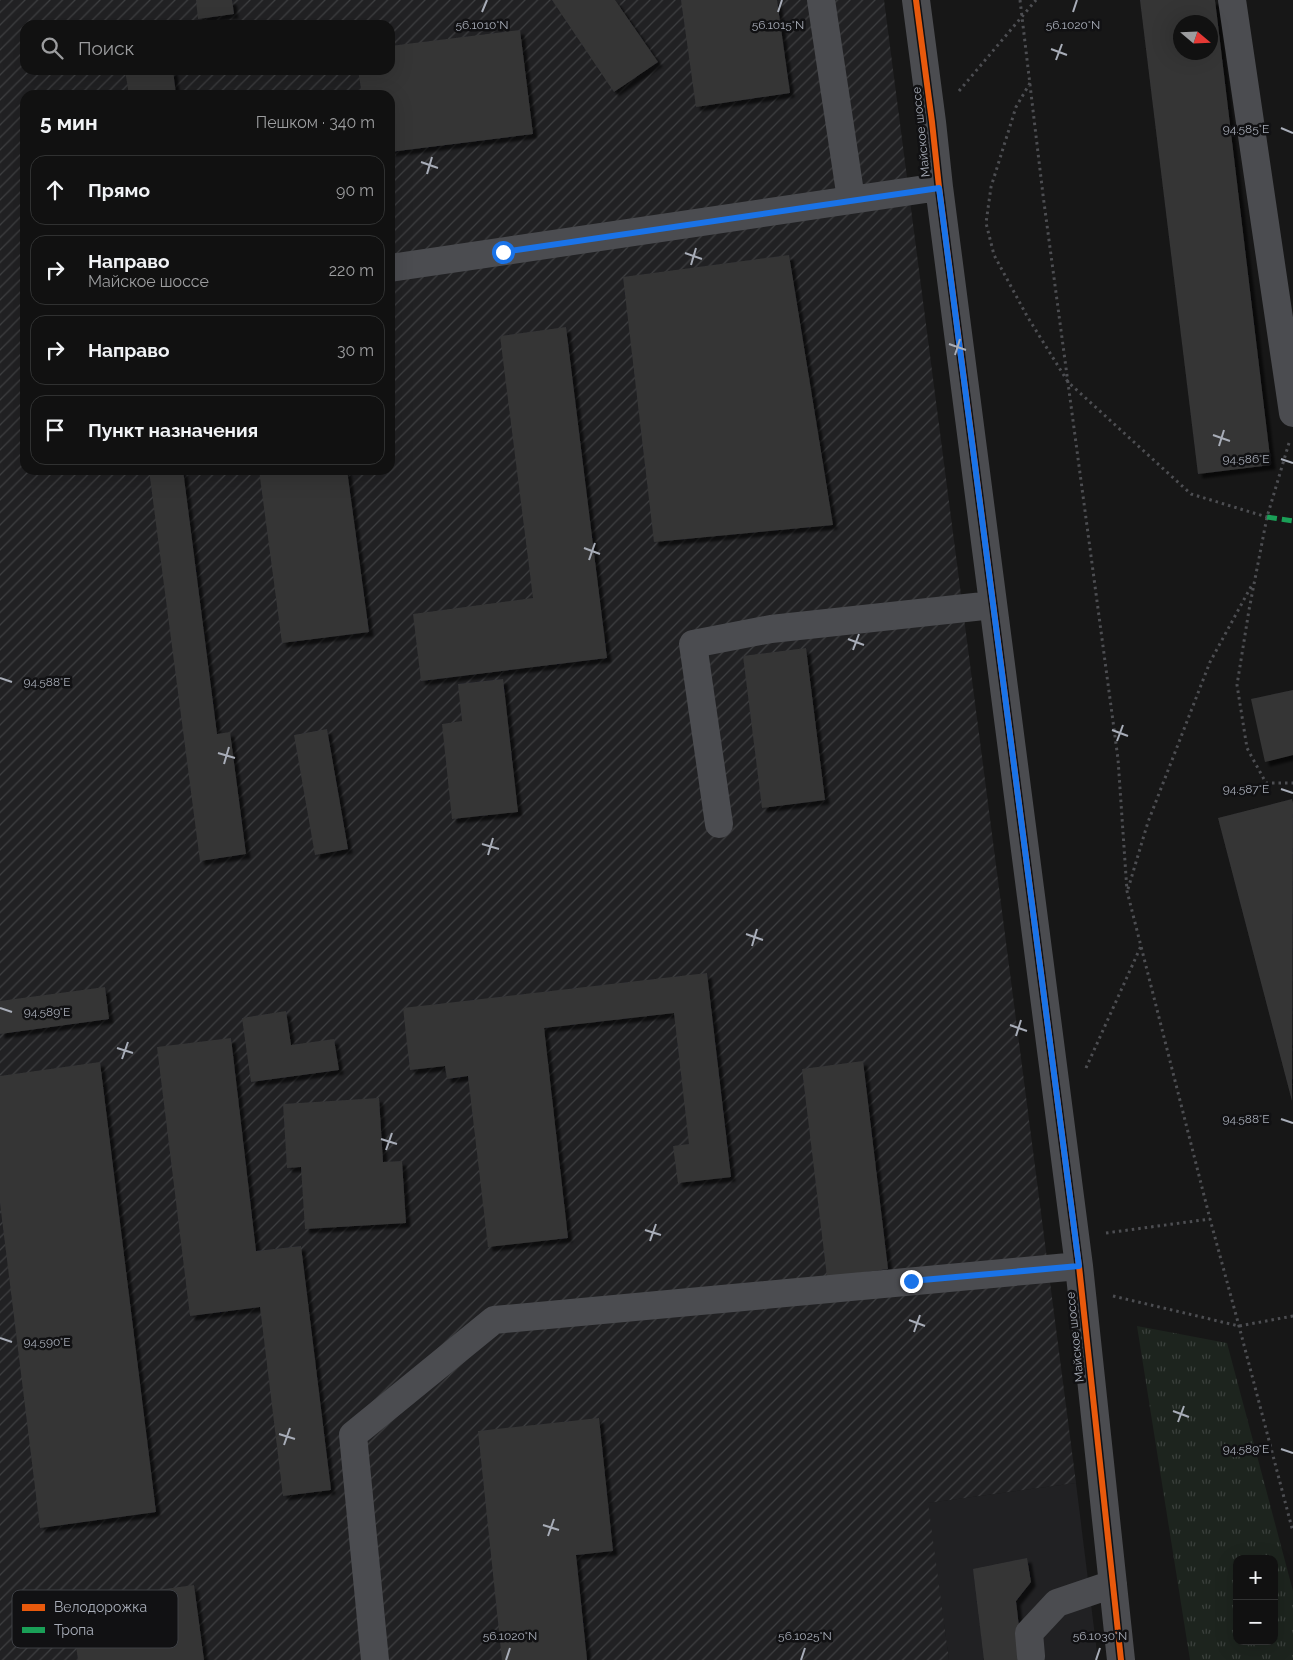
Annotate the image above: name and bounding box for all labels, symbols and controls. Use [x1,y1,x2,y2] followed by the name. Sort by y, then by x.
[1173,15,1218,60] north arrow
[455,18,509,32] text: 56.1010°N
[752,18,804,32] text: 56.1015°N
[1046,18,1100,32] text: 56.1020°N
[20,20,395,75] search box
[38,34,66,62] icon: search
[78,37,134,59] text: Поиск
[909,86,933,178] street label: Майское шоссе
[40,110,98,135] text: 5 мин
[256,113,375,132] text: Пешком · 340 m
[1223,122,1269,136] text: 94.585°E
[41,176,69,204] icon: ahead
[88,179,150,201] text: Прямо
[336,181,374,200] text: 90 m
[492,241,515,264] route start
[88,250,169,272] text: Направо
[41,256,69,284] icon: right
[329,261,374,280] text: 220 m
[88,272,209,291] text: Майское шоссе
[41,336,69,364] icon: right
[88,339,169,361] text: Направо
[337,341,374,360] text: 30 m
[41,416,69,444] icon: arrive
[88,419,258,441] text: Пункт назначения
[1222,452,1270,466] text: 94.586°E
[23,675,71,689] text: 94.588°E
[1223,782,1269,796] text: 94.587°E
[24,1005,70,1019] text: 94.589°E
[1222,1112,1270,1126] text: 94.588°E
[900,1270,923,1293] route end
[1063,1291,1087,1383] street label: Майское шоссе
[23,1335,71,1349] text: 94.590°E
[1223,1442,1269,1456] text: 94.589°E
[1233,1555,1278,1645] map controls
[1233,1555,1278,1600] button: +
[12,1590,178,1648] legend
[54,1599,147,1615] text: Велодорожка
[1233,1600,1278,1645] button: −
[54,1622,94,1638] text: Тропа
[483,1629,537,1643] text: 56.1020°N
[778,1629,832,1643] text: 56.1025°N
[1073,1629,1127,1643] text: 56.1030°N

